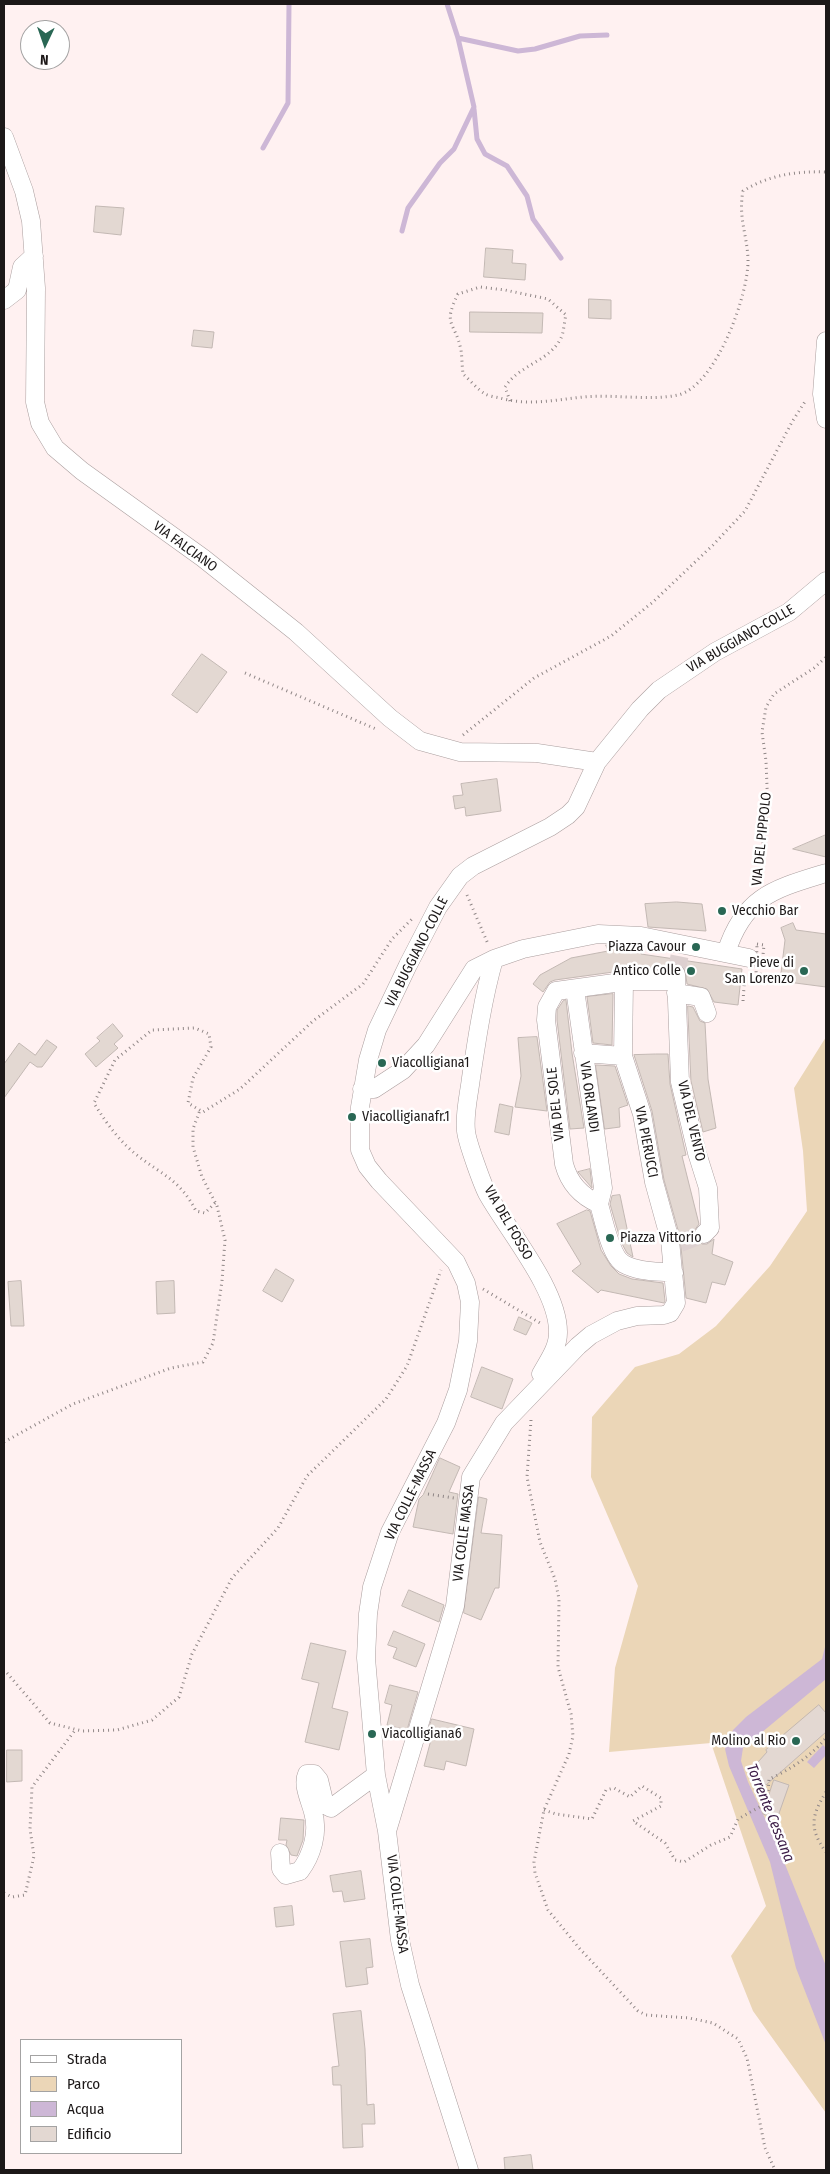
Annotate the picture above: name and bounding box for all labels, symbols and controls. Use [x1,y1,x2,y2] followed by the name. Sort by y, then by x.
[20,20,70,70] north arrow
[40,51,49,68] text: N
[150,518,220,576] street label: VIA FALCIANO
[684,601,798,677] street label: VIA BUGGIANO-COLLE
[749,791,775,887] street label: VIA DEL PIPPOLO
[382,894,452,1010] street label: VIA BUGGIANO-COLLE
[732,903,798,919] place label: Vecchio Bar
[716,905,728,917] marker: Vecchio Bar
[608,939,686,955] place label: Piazza Cavour
[690,941,702,953] marker: Piazza Cavour
[725,955,794,988] place label: Pieve di San Lorenzo
[613,963,681,979] place label: Antico Colle
[685,965,697,977] marker: Antico Colle
[798,965,810,977] marker: Pieve di San Lorenzo
[392,1055,469,1071] place label: Viacolligiana1
[376,1057,388,1069] marker: Viacolligiana1
[576,1060,602,1134] street label: VIA ORLANDI
[544,1066,568,1142] street label: VIA DEL SOLE
[674,1079,708,1163] street label: VIA DEL VENTO
[631,1105,661,1179] street label: VIA PIERUCCI
[362,1109,450,1125] place label: Viacolligianafr.1
[346,1111,358,1123] marker: Viacolligianafr.1
[480,1183,536,1263] street label: VIA DEL FOSSO
[620,1230,701,1246] place label: Piazza Vittorio
[604,1232,616,1244] marker: Piazza Vittorio
[382,1447,440,1543] street label: VIA COLLE-MASSA
[450,1484,478,1582] street label: VIA COLLE MASSA
[382,1726,462,1742] place label: Viacolligiana6
[366,1728,378,1740] marker: Viacolligiana6
[711,1733,786,1749] place label: Molino al Rio
[790,1735,802,1747] marker: Molino al Rio
[742,1761,798,1865] water label: Torrente Cessana
[383,1854,411,1954] street label: VIA COLLE-MASSA
[20,2039,182,2154] legend
[67,2050,107,2068] text: Strada
[67,2075,100,2093] text: Parco
[67,2100,104,2118] text: Acqua
[67,2125,112,2143] text: Edificio

